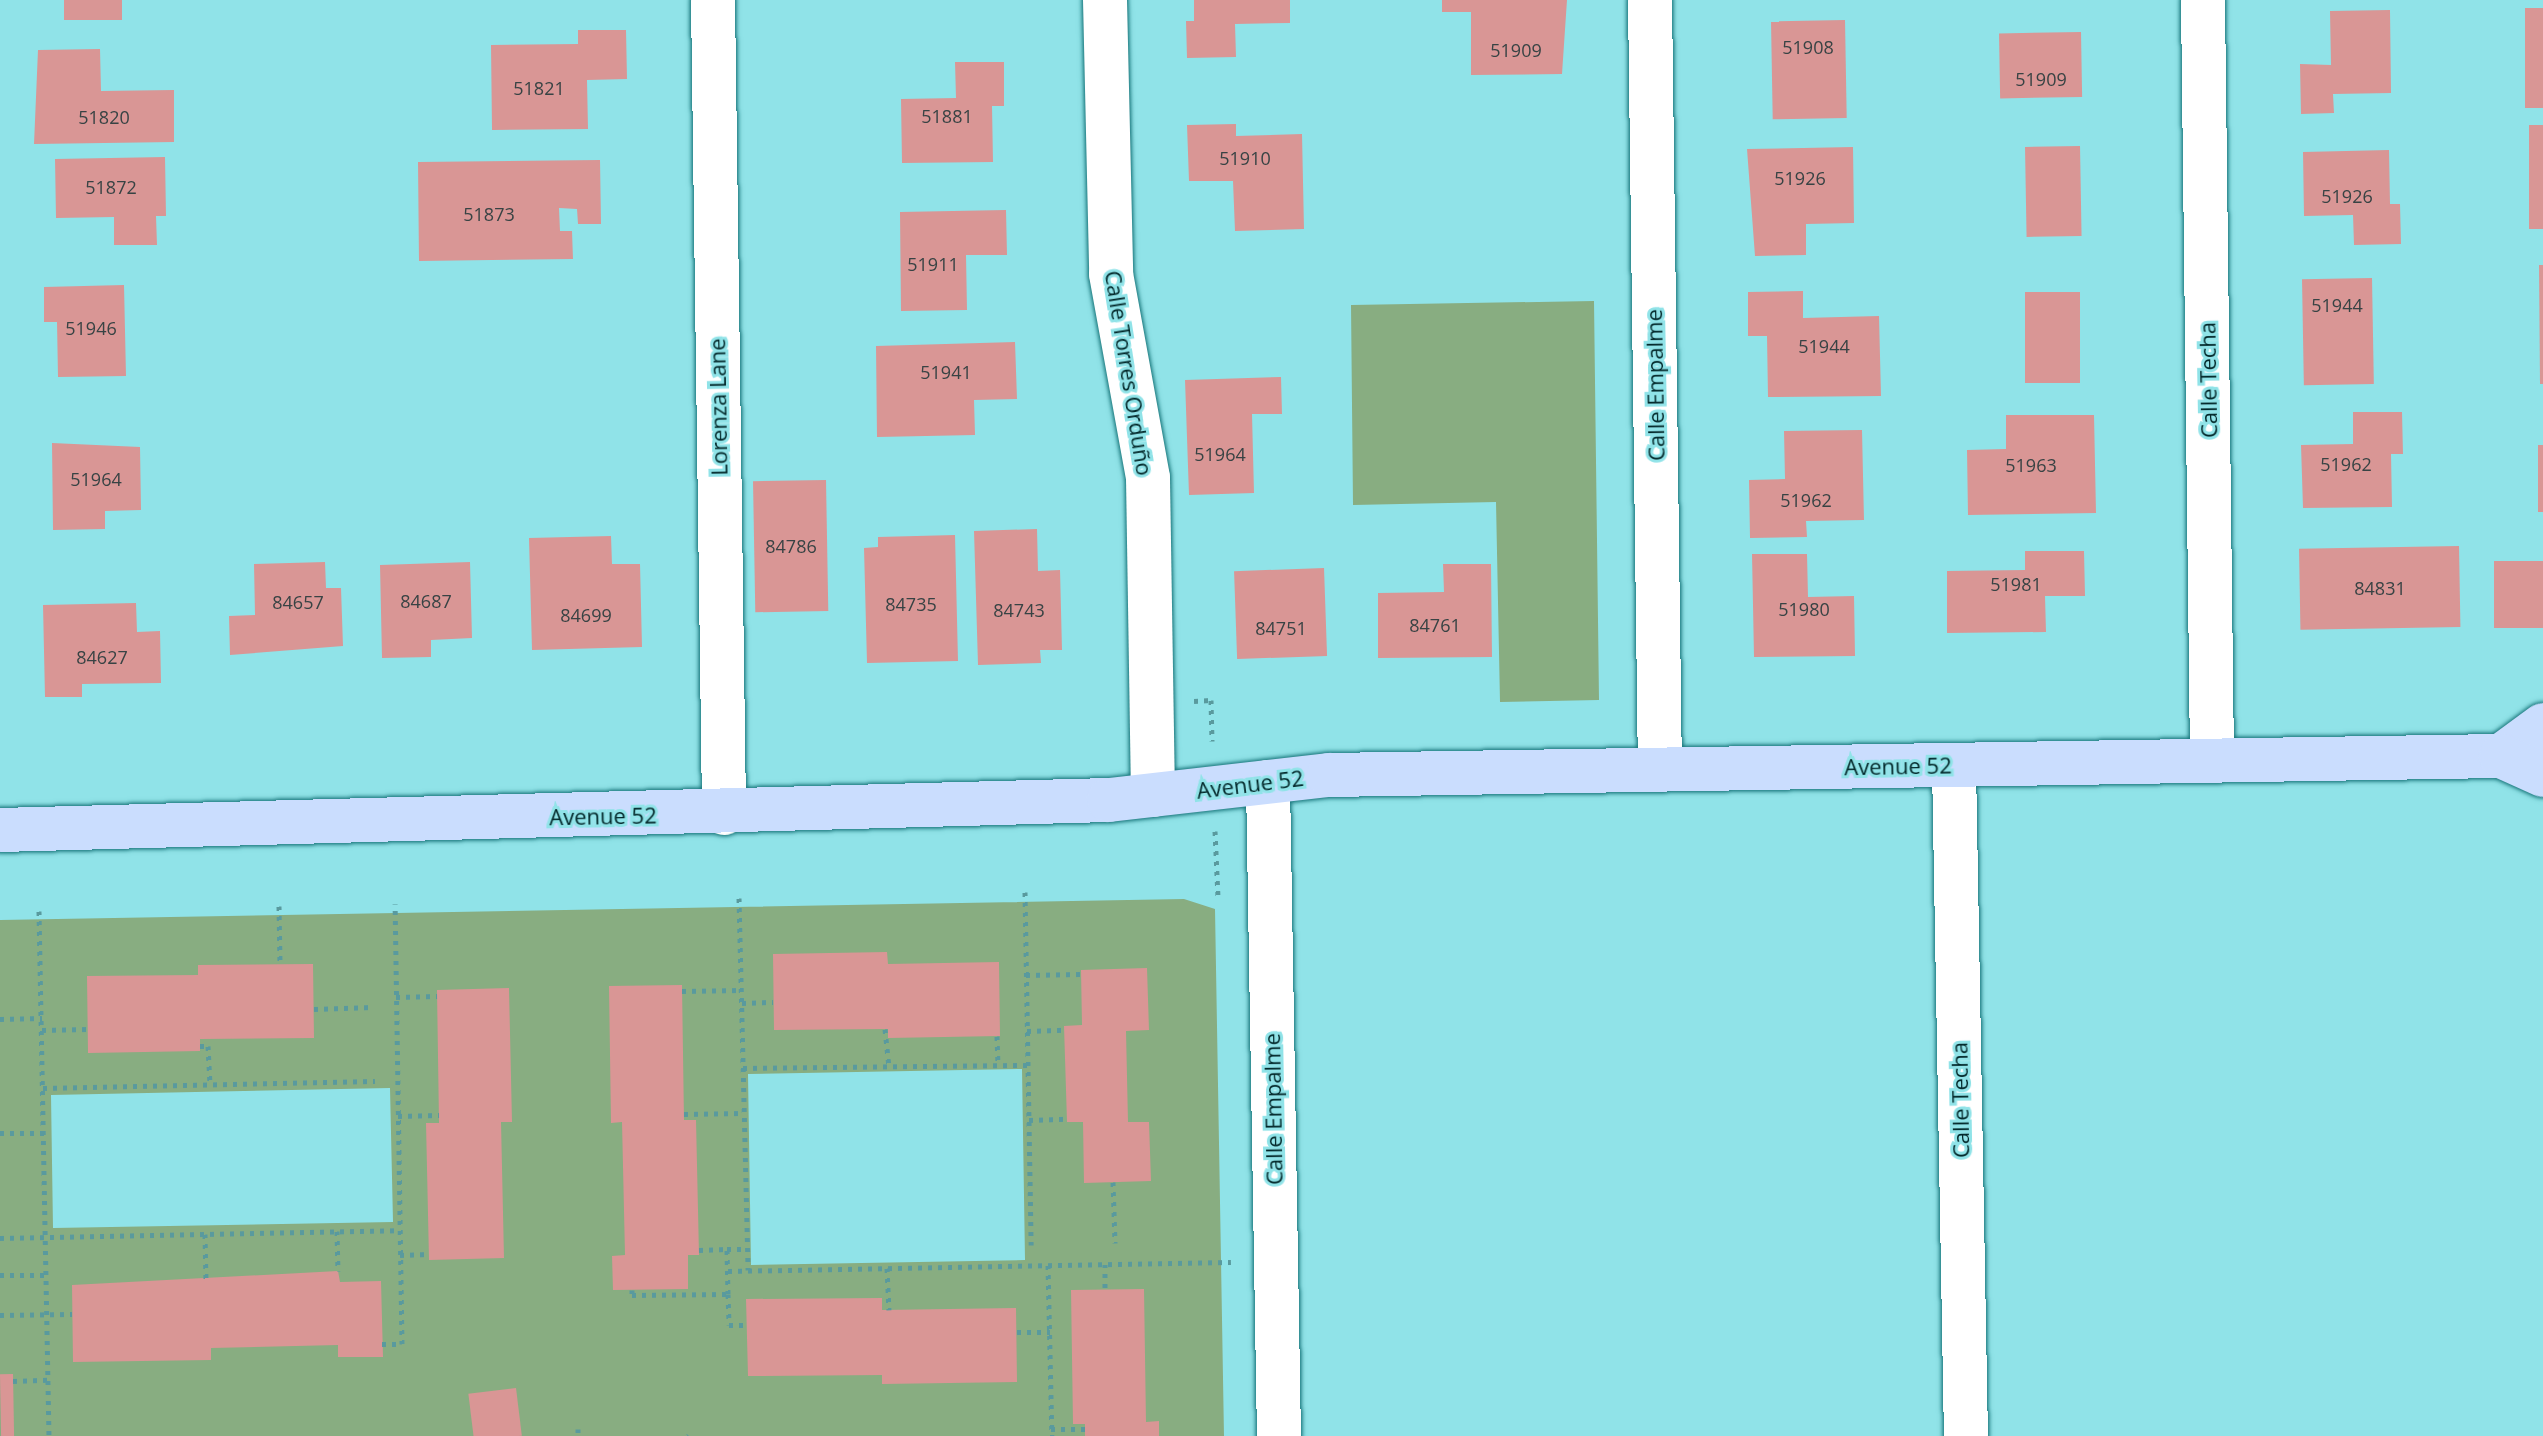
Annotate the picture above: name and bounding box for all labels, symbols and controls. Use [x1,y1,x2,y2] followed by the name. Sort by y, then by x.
[1782,36,1834,58] house number: 51908
[1490,39,1542,61] house number: 51909
[2015,68,2067,90] house number: 51909
[513,77,565,99] house number: 51821
[921,105,973,127] house number: 51881
[78,106,130,128] house number: 51820
[1219,147,1271,169] house number: 51910
[1774,167,1826,189] house number: 51926
[85,176,137,198] house number: 51872
[2321,185,2373,207] house number: 51926
[463,203,515,225] house number: 51873
[907,253,959,275] house number: 51911
[1100,269,1158,477] street label: Calle Torres Orduño
[2311,294,2363,316] house number: 51944
[1640,309,1670,461] street label: Calle Empalme
[65,317,117,339] house number: 51946
[2194,322,2222,438] street label: Calle Techa
[1798,335,1850,357] house number: 51944
[704,338,732,476] street label: Lorenza Lane
[920,361,972,383] house number: 51941
[1194,443,1246,465] house number: 51964
[2320,453,2372,475] house number: 51962
[2005,454,2057,476] house number: 51963
[70,468,122,490] house number: 51964
[1780,489,1832,511] house number: 51962
[765,535,817,557] house number: 84786
[1990,573,2042,595] house number: 51981
[2354,577,2406,599] house number: 84831
[400,590,452,612] house number: 84687
[272,591,324,613] house number: 84657
[885,593,937,615] house number: 84735
[1778,598,1830,620] house number: 51980
[993,599,1045,621] house number: 84743
[560,604,612,626] house number: 84699
[1409,614,1461,636] house number: 84761
[1255,617,1307,639] house number: 84751
[76,646,128,668] house number: 84627
[1844,752,1952,780] street label: Avenue 52
[1195,764,1305,804] street label: Avenue 52
[549,802,657,830] street label: Avenue 52
[1258,1033,1288,1185] street label: Calle Empalme
[1946,1042,1974,1158] street label: Calle Techa

